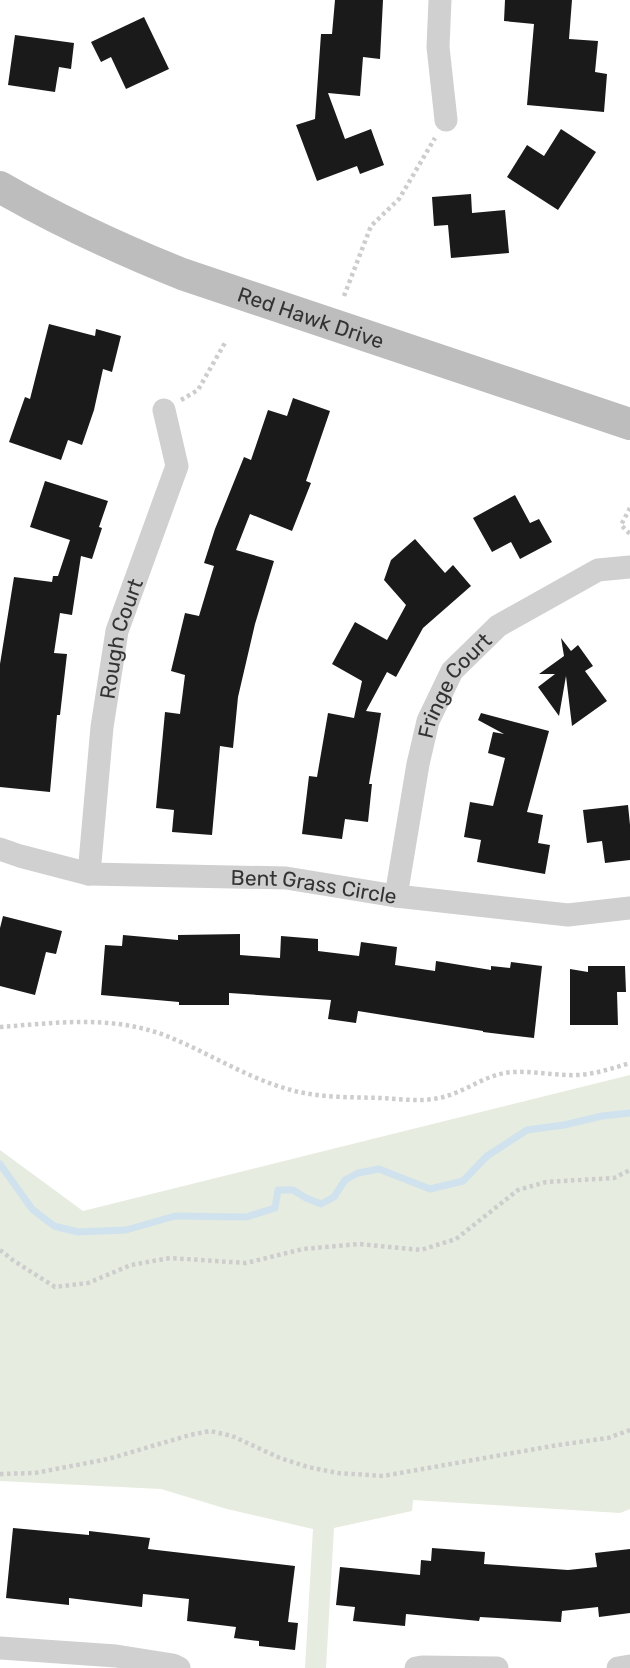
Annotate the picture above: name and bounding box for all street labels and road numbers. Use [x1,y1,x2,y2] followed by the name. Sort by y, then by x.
[235,281,387,353] street label: Red Hawk Drive
[94,575,148,701] street label: Rough Court
[412,627,496,740] street label: Fringe Court
[231,864,399,908] street label: Bent Grass Circle

